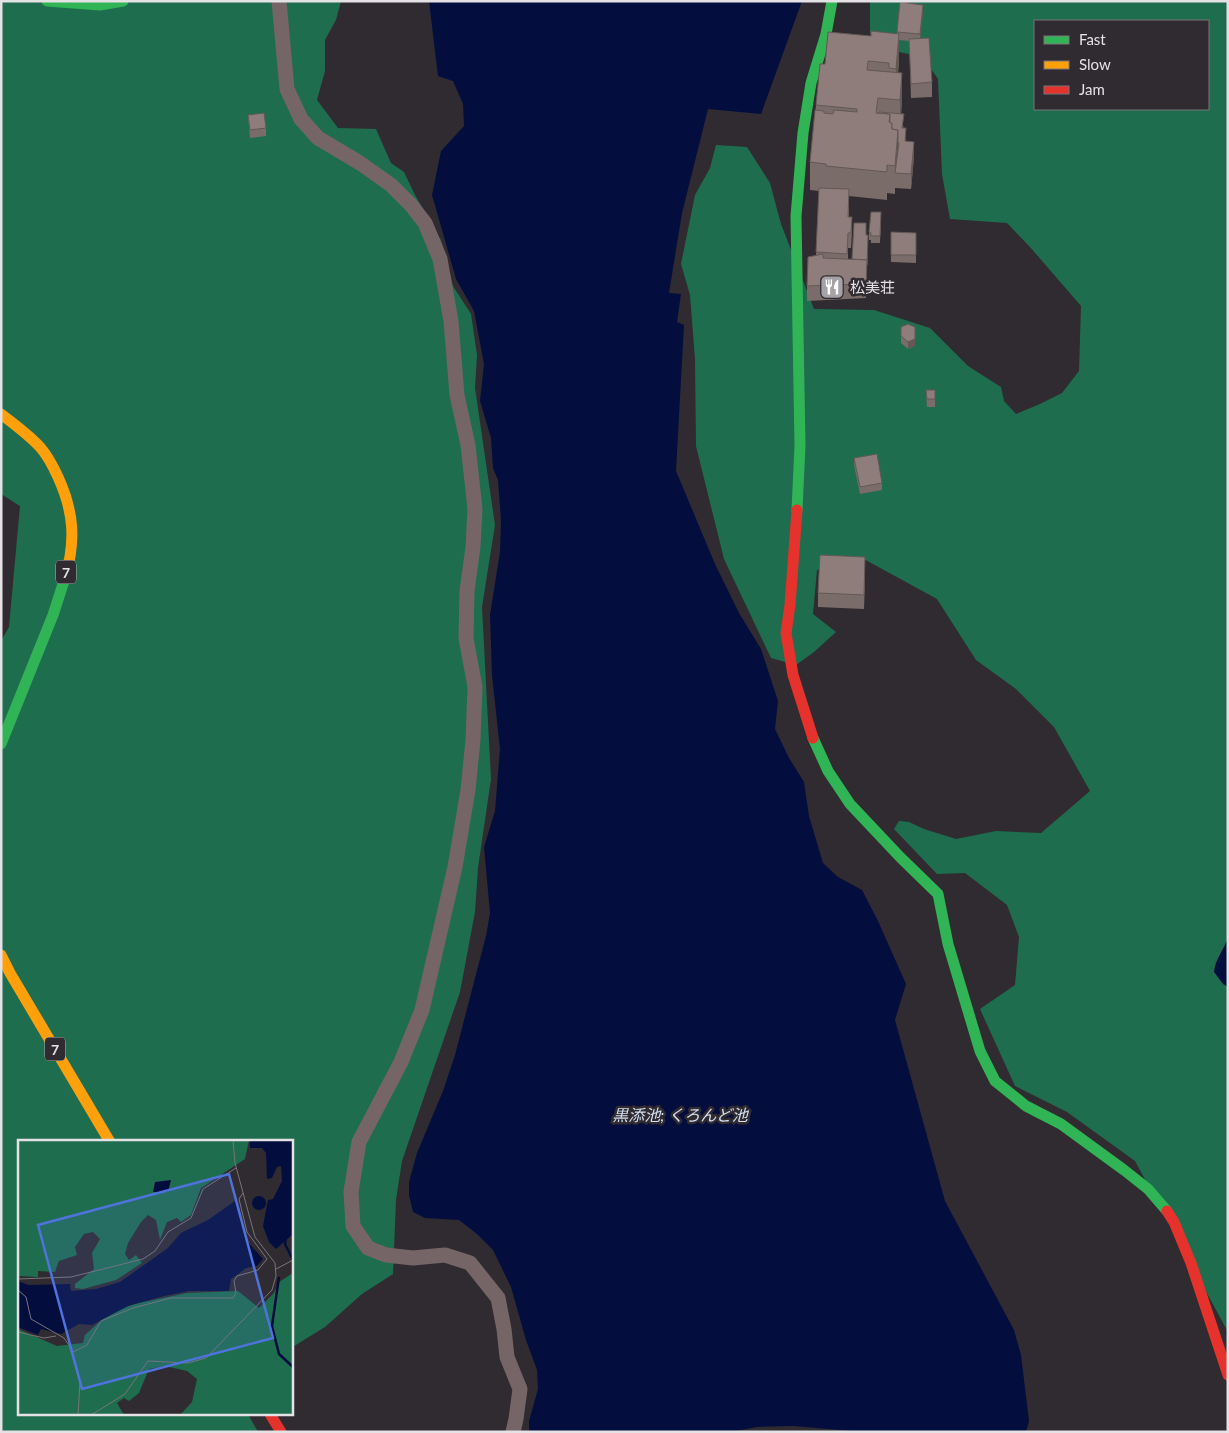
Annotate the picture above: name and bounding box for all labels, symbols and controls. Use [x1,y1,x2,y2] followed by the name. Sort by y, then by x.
[1034,20,1209,110] legend
[1079,30,1106,48] text: Fast
[1079,55,1111,73] text: Slow
[1079,80,1105,98] text: Jam
[819,274,845,300] restaurant icon: 松美荘
[850,278,895,296] place label: 松美荘
[56,560,76,584] road number: 7
[45,1038,65,1060] road number: 7
[612,1105,750,1124] water label: 黒添池; くろんど池
[18,1140,292,1416] inset map

